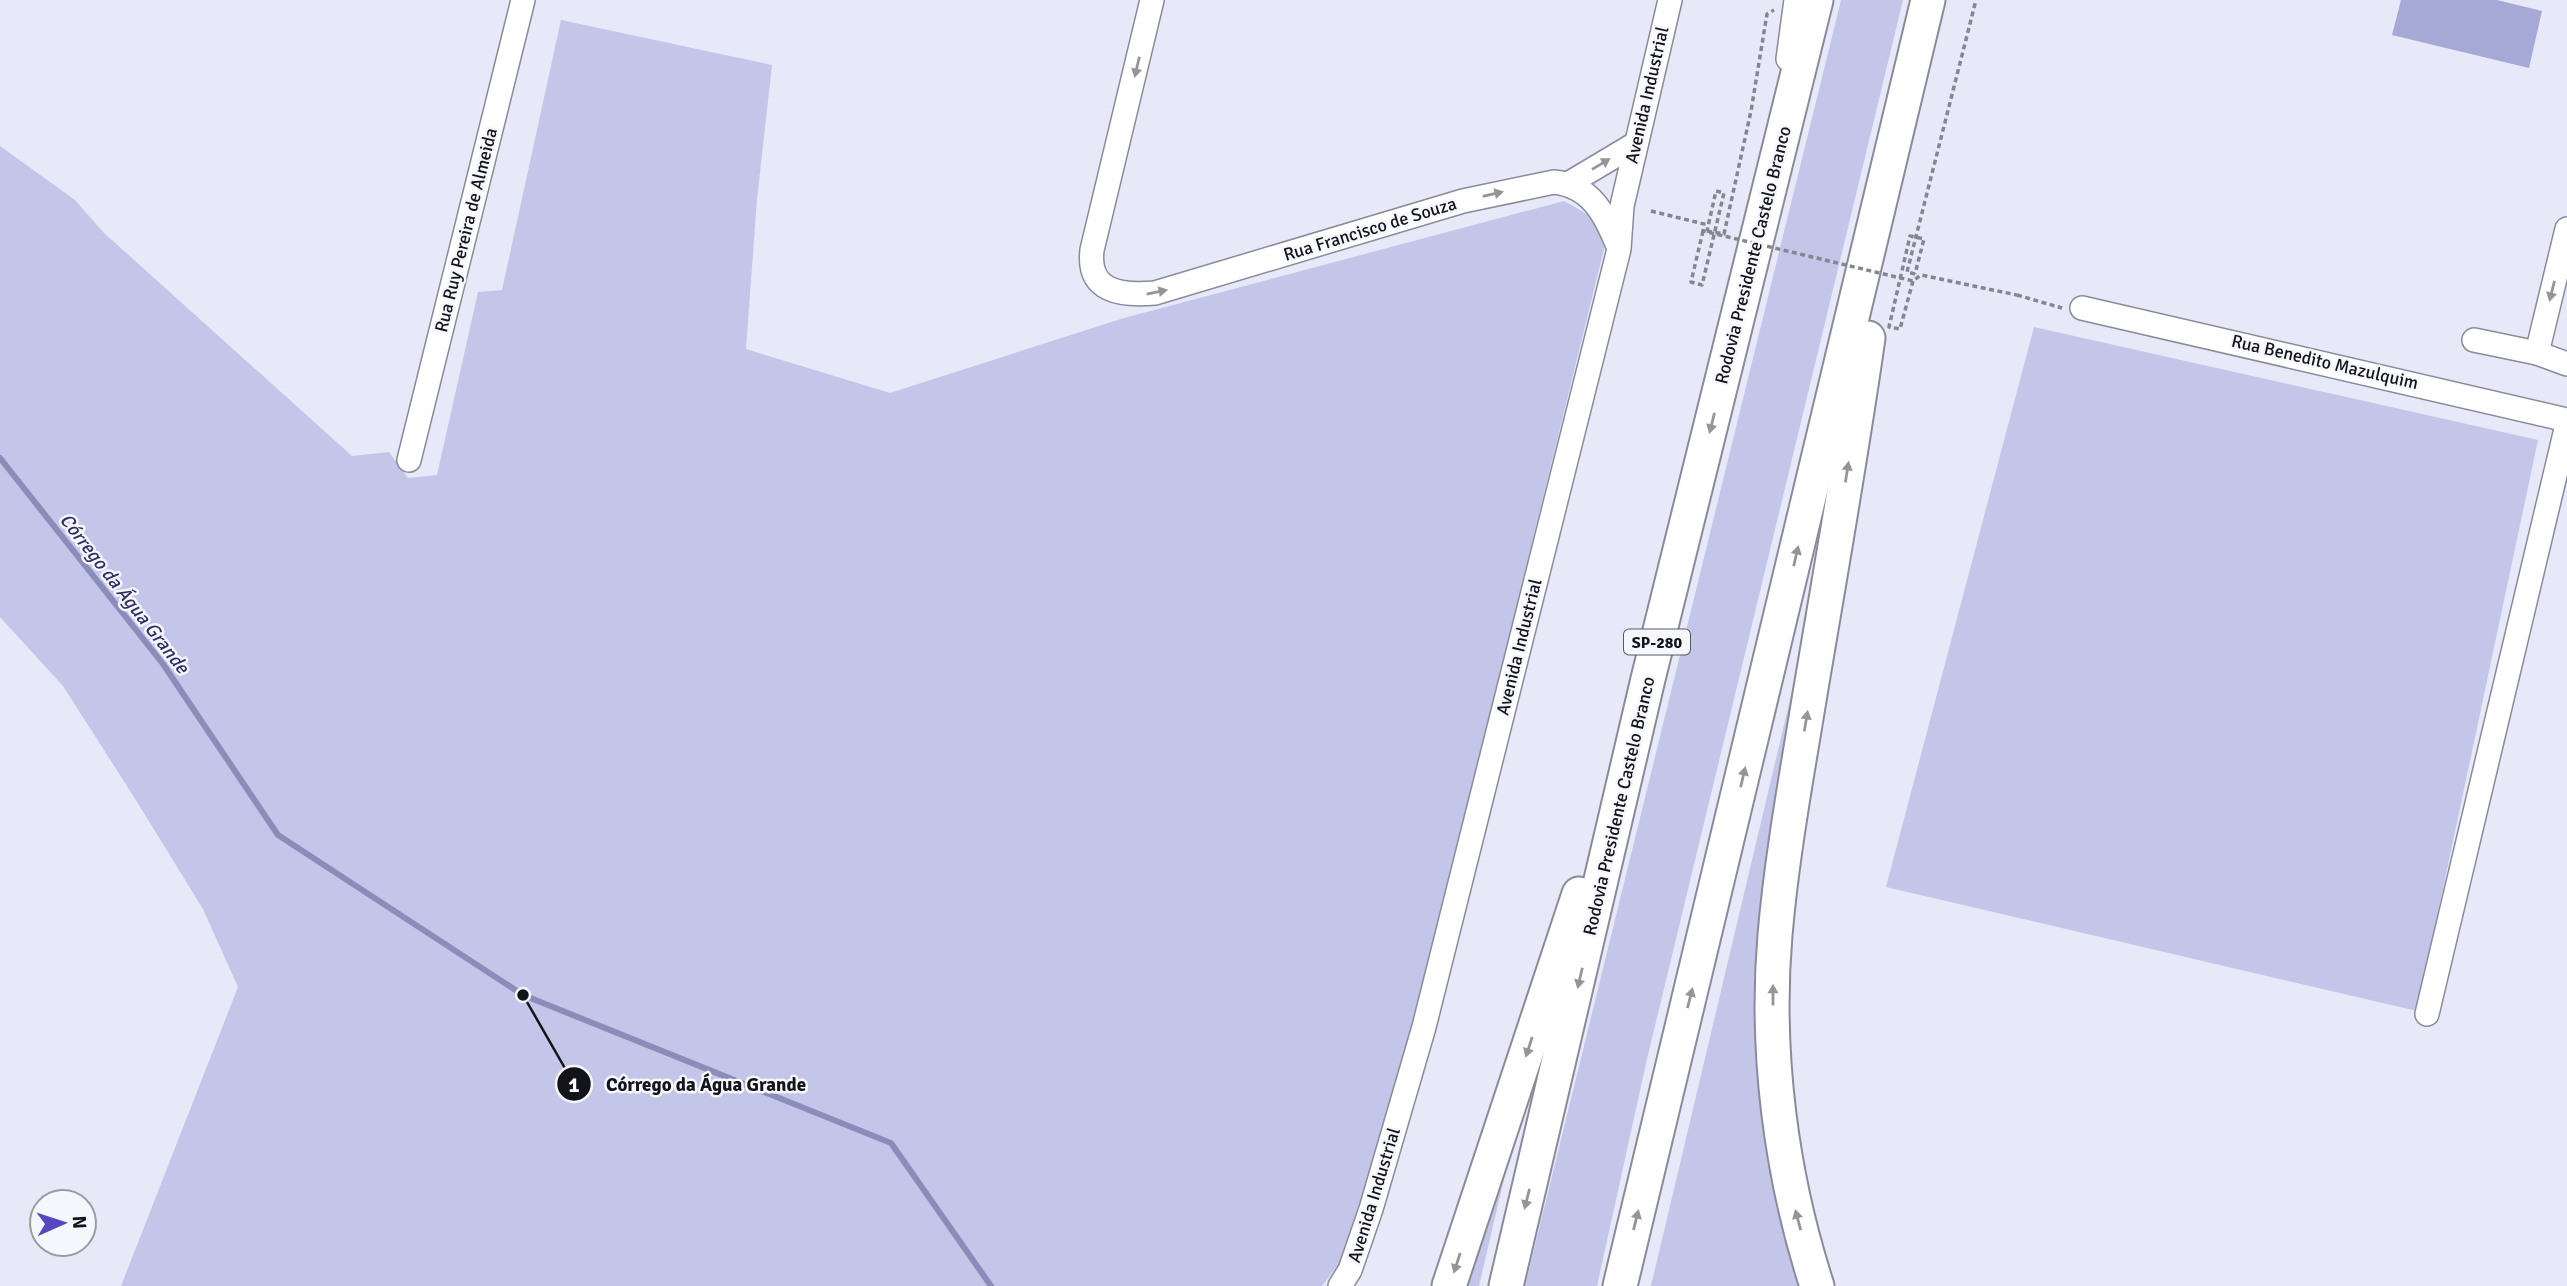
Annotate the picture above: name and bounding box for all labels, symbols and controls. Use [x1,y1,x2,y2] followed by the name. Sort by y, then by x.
[1621,24,1673,166] street label: Avenida Industrial
[1131,56,1142,78] one-way arrow
[1710,124,1796,386] street label: Rodovia Presidente Castelo Branco
[430,125,502,335] street label: Rua Ruy Pereira de Almeida
[1592,158,1611,170] one-way arrow
[1482,188,1504,199] one-way arrow
[1281,192,1459,266] street label: Rua Francisco de Souza
[2546,280,2557,302] one-way arrow
[1146,286,1168,297] one-way arrow
[2229,330,2421,394] street label: Rua Benedito Mazulquim
[1706,412,1717,434] one-way arrow
[1842,461,1853,483] one-way arrow
[54,509,195,680] water label: Córrego da Água Grande
[1790,545,1801,567] one-way arrow
[1491,576,1547,718] street label: Avenida Industrial
[1624,629,1690,654] road number: SP-280
[1578,674,1660,938] street label: Rodovia Presidente Castelo Branco
[1801,710,1812,732] one-way arrow
[1737,766,1748,788] one-way arrow
[1574,967,1585,989] one-way arrow
[1767,984,1779,1006] one-way arrow
[1684,987,1695,1009] one-way arrow
[1523,1036,1534,1057] one-way arrow
[557,1064,820,1104] callout: Córrego da Água Grande
[568,1072,580,1098] text: 1
[606,1073,806,1097] text: Córrego da Água Grande
[1343,1125,1405,1265] street label: Avenida Industrial
[28,1188,98,1258] north arrow
[1521,1188,1532,1210] one-way arrow
[1631,1209,1642,1231] one-way arrow
[1792,1209,1803,1231] one-way arrow
[67,1215,91,1229] text: N
[1451,1252,1462,1273] one-way arrow

